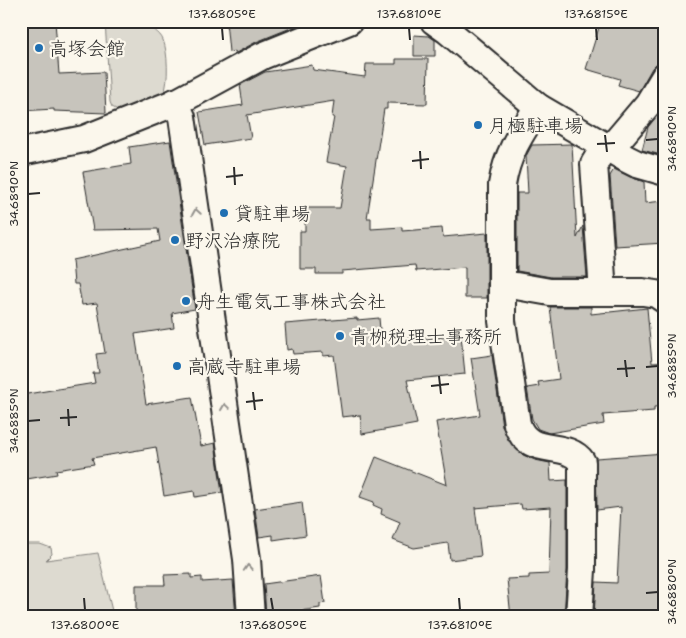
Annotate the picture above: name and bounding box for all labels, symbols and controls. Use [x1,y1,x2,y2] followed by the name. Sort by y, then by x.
[188,6,256,22] text: 137.6805°E
[377,6,441,22] text: 137.6810°E
[564,6,628,22] text: 137.6815°E
[49,36,125,61] place label: 高塚会館
[33,42,45,54] marker: 高塚会館
[664,106,680,172] text: 34.6890°N
[488,113,583,138] place label: 月極駐車場
[472,119,484,131] marker: 月極駐車場
[6,161,22,227] text: 34.6890°N
[234,201,310,226] place label: 貸駐車場
[191,207,202,215] one-way arrow
[218,207,230,219] marker: 貸駐車場
[185,228,280,253] place label: 野沢治療院
[169,234,181,246] marker: 野沢治療院
[196,289,386,314] place label: 舟生電気工事株式会社
[180,295,192,307] marker: 舟生電気工事株式会社
[350,324,502,349] place label: 青栁税理士事務所
[334,330,346,342] marker: 青栁税理士事務所
[664,333,680,399] text: 34.6885°N
[187,354,301,379] place label: 高蔵寺駐車場
[171,360,183,372] marker: 高蔵寺駐車場
[6,388,22,454] text: 34.6885°N
[220,403,231,411] one-way arrow
[664,559,680,625] text: 34.6880°N
[242,564,253,572] one-way arrow
[51,617,119,633] text: 137.6800°E
[239,617,307,633] text: 137.6805°E
[428,617,492,633] text: 137.6810°E

